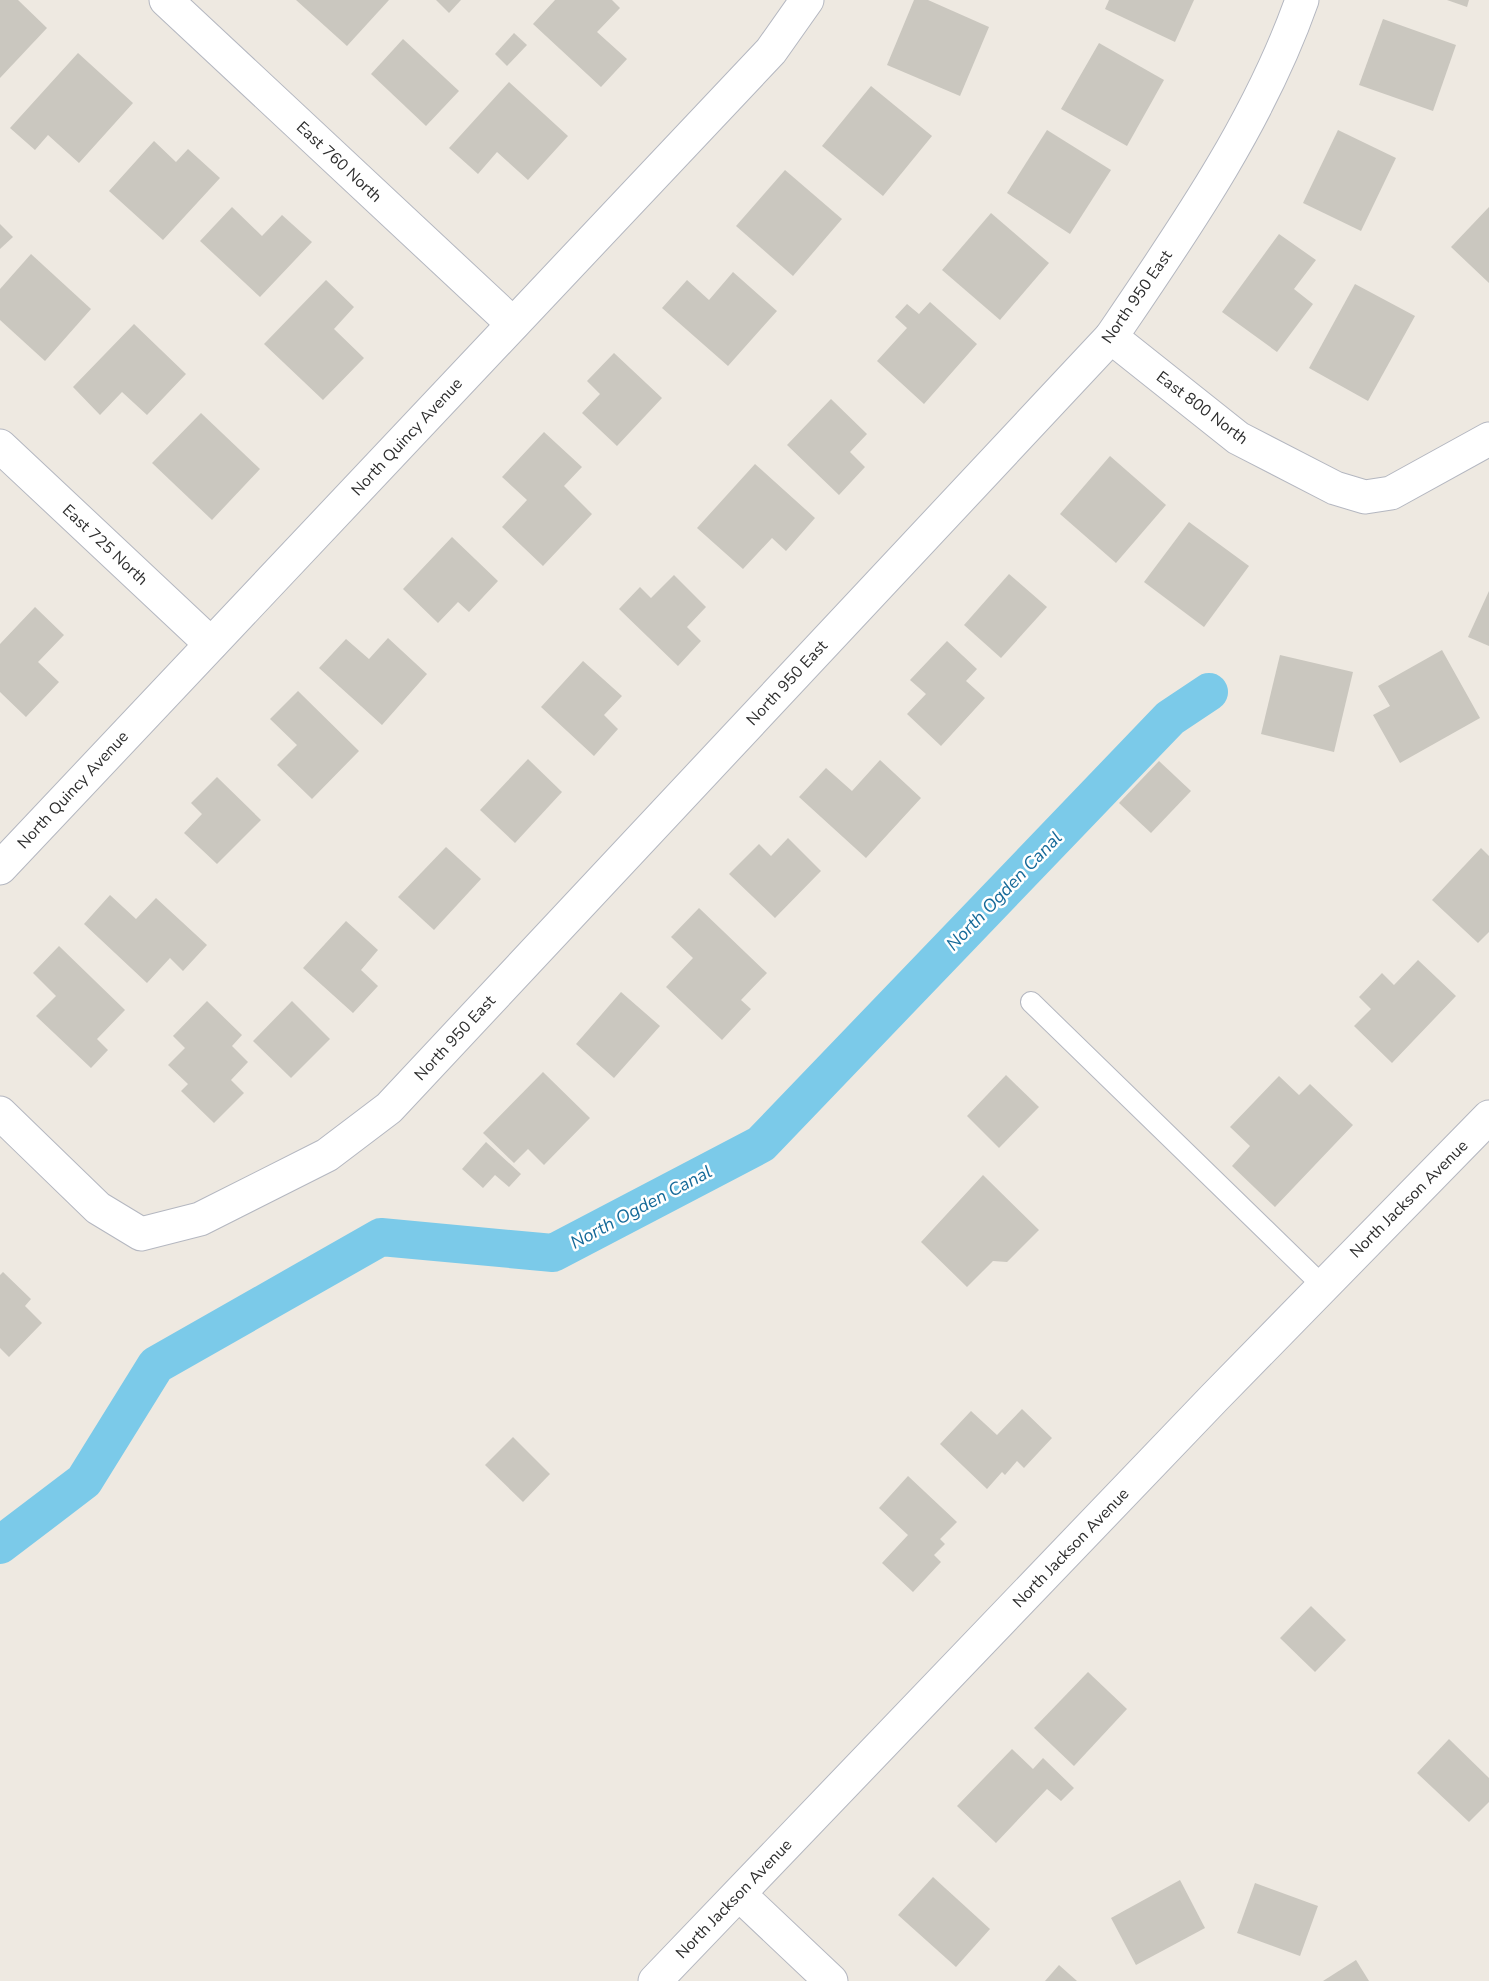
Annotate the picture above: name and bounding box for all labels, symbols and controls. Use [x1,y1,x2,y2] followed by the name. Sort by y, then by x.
[291,117,387,207] street label: East 760 North
[1097,246,1178,348] street label: North 950 East
[1152,366,1252,450] street label: East 800 North
[346,373,468,501] street label: North Quincy Avenue
[57,500,153,590] street label: East 725 North
[742,635,833,731] street label: North 950 East
[12,726,134,854] street label: North Quincy Avenue
[941,826,1067,956] water label: North Ogden Canal
[410,990,501,1086] street label: North 950 East
[1345,1135,1473,1263] street label: North Jackson Avenue
[566,1160,716,1254] water label: North Ogden Canal
[1008,1483,1134,1613] street label: North Jackson Avenue
[671,1834,797,1964] street label: North Jackson Avenue

